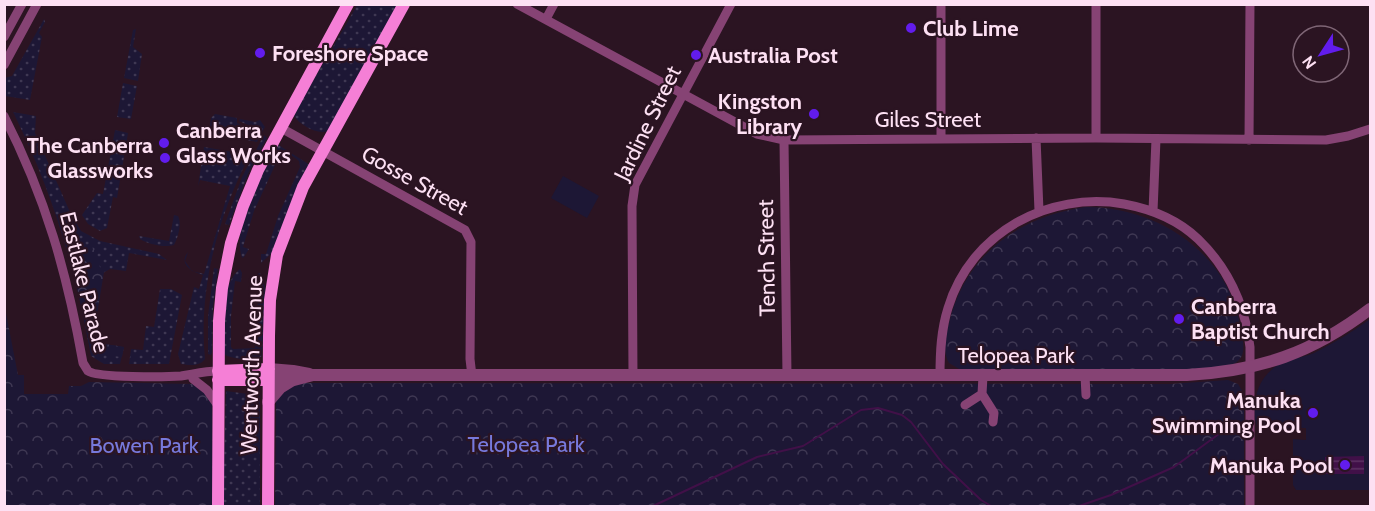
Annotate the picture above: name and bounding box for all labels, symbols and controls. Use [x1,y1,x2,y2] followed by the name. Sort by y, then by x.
[923,15,1018,42] place label: Club Lime
[904,21,918,35] marker: Club Lime
[1291,24,1351,84] north arrow
[272,40,428,67] place label: Foreshore Space
[708,42,838,69] place label: Australia Post
[253,46,267,60] marker: Foreshore Space
[689,48,703,62] marker: Australia Post
[1298,52,1320,73] text: N
[608,61,687,186] street label: Jardine Street
[718,88,802,140] place label: Kingston Library
[875,106,982,133] street label: Giles Street
[807,107,821,121] marker: Kingston Library
[176,117,291,169] place label: Canberra Glass Works
[27,132,153,184] place label: The Canberra Glassworks
[157,136,171,150] marker: Canberra Glass Works
[357,140,473,221] street label: Gosse Street
[158,151,172,165] marker: The Canberra Glassworks
[752,199,781,317] street label: Tench Street
[54,209,115,355] street label: Eastlake Parade
[235,275,268,455] street label: Wentworth Avenue
[1191,293,1330,345] place label: Canberra Baptist Church
[1172,312,1186,326] marker: Canberra Baptist Church
[957,342,1075,369] street label: Telopea Park
[1152,387,1301,439] place label: Manuka Swimming Pool
[1306,406,1320,420] marker: Manuka Swimming Pool
[467,431,585,458] park label: Telopea Park
[89,432,199,459] park label: Bowen Park
[1209,452,1333,479] place label: Manuka Pool
[1338,458,1352,472] marker: Manuka Pool

